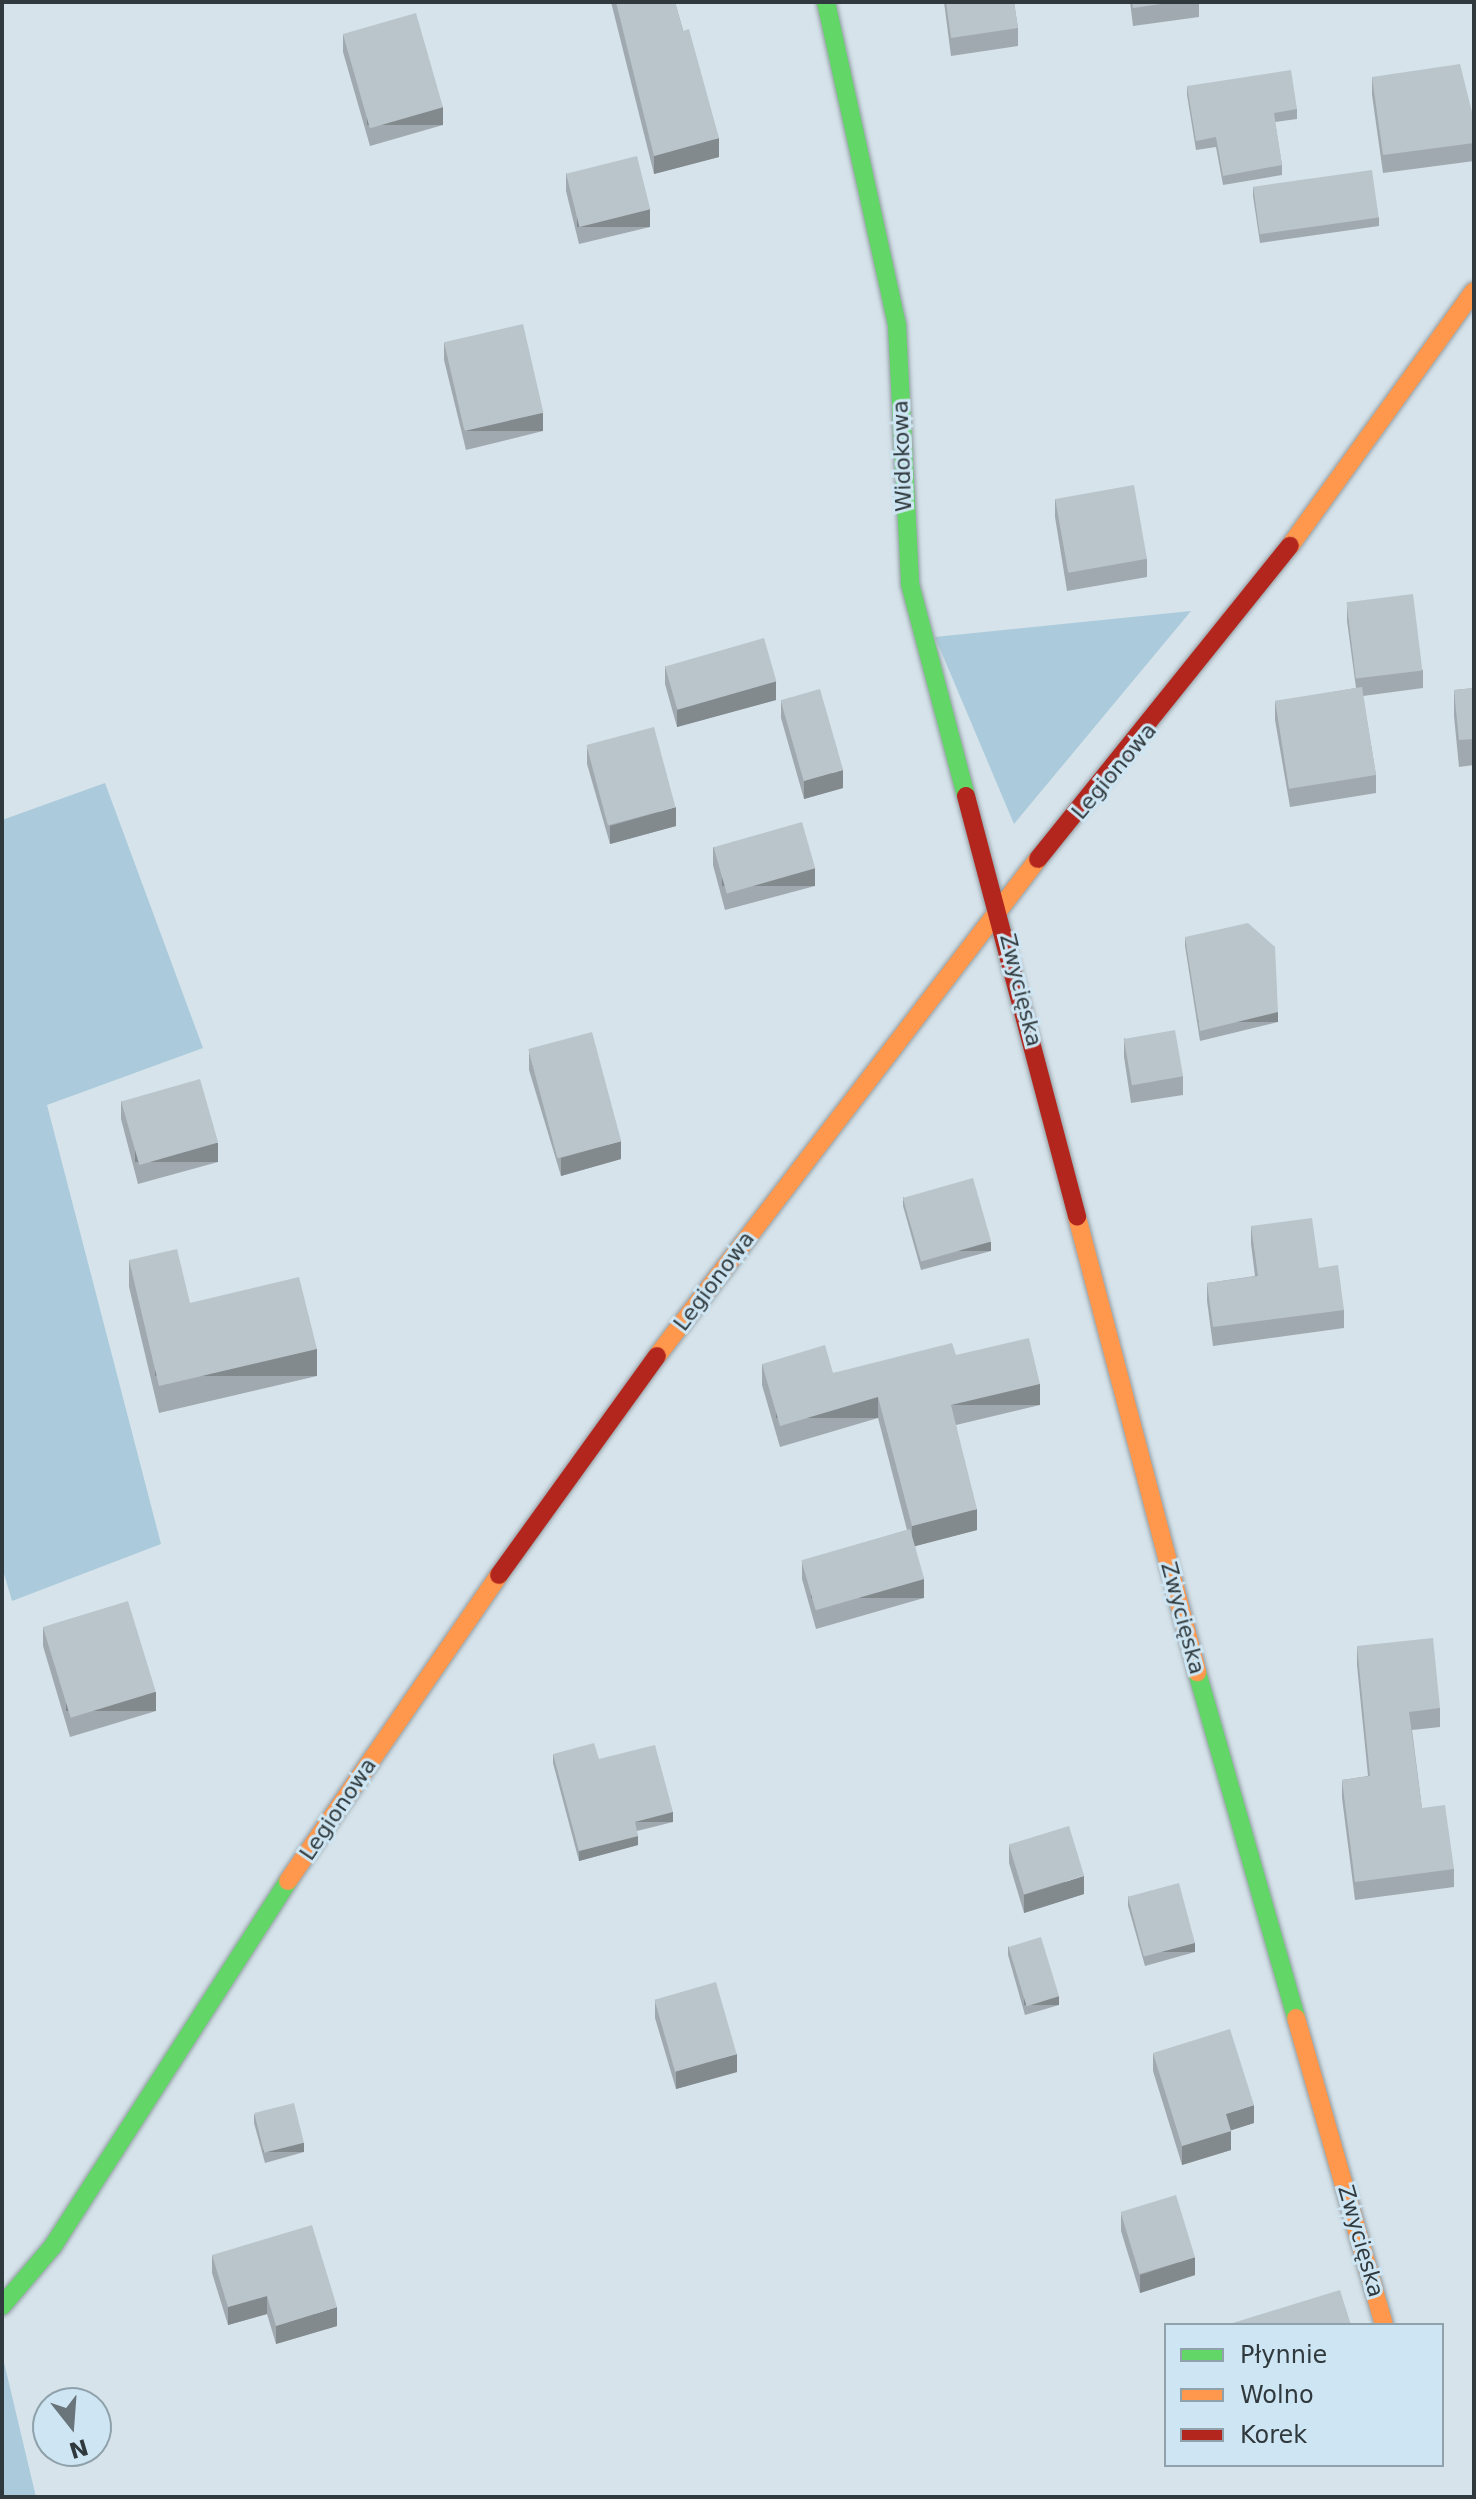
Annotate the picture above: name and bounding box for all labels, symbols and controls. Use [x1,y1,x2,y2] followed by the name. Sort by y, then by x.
[887,400,917,512] street label: Widokowa
[1066,717,1162,825] street label: Legionowa
[994,931,1048,1049] street label: Zwycięska
[668,1226,760,1336] street label: Legionowa
[1155,1559,1211,1677] street label: Zwycięska
[294,1753,382,1865] street label: Legionowa
[1332,2182,1390,2300] street label: Zwycięska
[1164,2323,1444,2467] legend
[1240,2341,1327,2369] text: Płynnie
[1240,2381,1314,2409] text: Wolno
[32,2387,112,2467] north arrow
[1240,2421,1307,2449] text: Korek
[66,2434,91,2463] text: N

